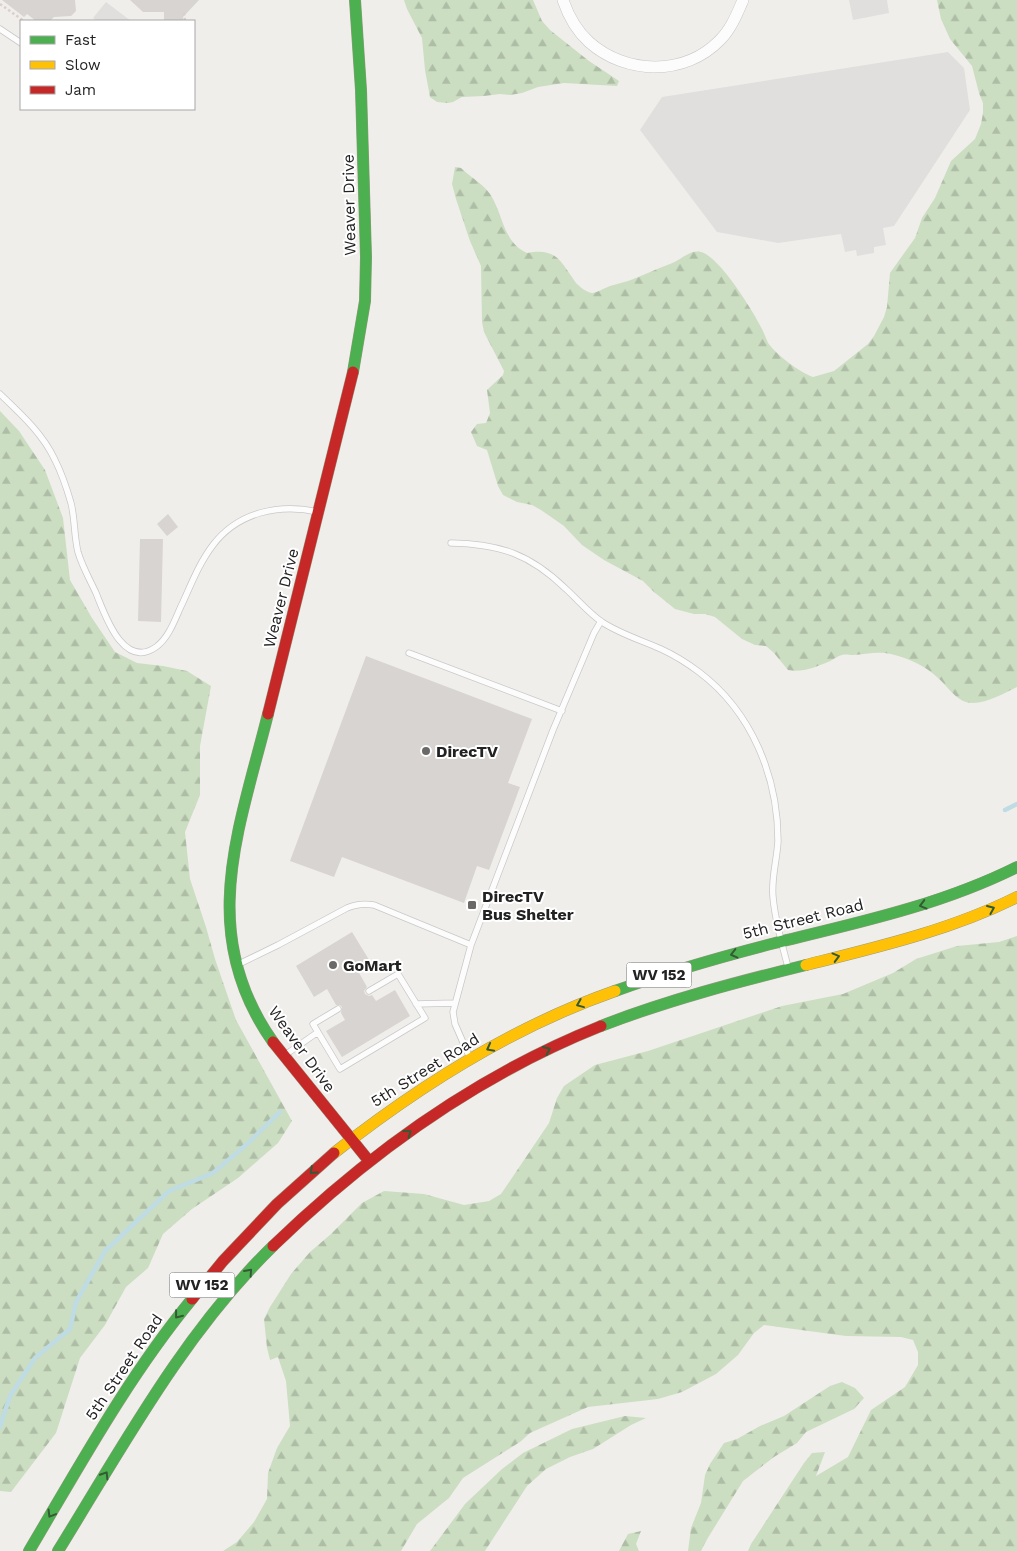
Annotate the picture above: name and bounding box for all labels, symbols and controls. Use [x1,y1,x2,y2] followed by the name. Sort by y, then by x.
[20,20,195,110] legend
[65,31,97,49] text: Fast
[65,56,101,74] text: Slow
[65,81,96,99] text: Jam
[339,154,359,256] street label: Weaver Drive
[259,546,303,650] street label: Weaver Drive
[436,742,498,761] place label: DirecTV
[420,745,432,757] marker: DirecTV
[482,887,574,924] place label: DirecTV Bus Shelter
[741,895,865,943] street label: 5th Street Road
[466,899,478,911] marker: DirecTV Bus Shelter
[920,899,928,909] one-way arrow
[986,905,995,916] one-way arrow
[731,948,739,958] one-way arrow
[832,953,840,963] one-way arrow
[343,956,402,975] place label: GoMart
[327,959,339,971] marker: GoMart
[626,962,692,988] road number: WV 152
[576,998,585,1008] one-way arrow
[264,1002,340,1096] street label: Weaver Drive
[367,1029,483,1111] street label: 5th Street Road
[486,1041,495,1051] one-way arrow
[542,1046,551,1056] one-way arrow
[402,1130,411,1138] one-way arrow
[309,1165,318,1174] one-way arrow
[243,1268,252,1277] one-way arrow
[170,1272,234,1298] road number: WV 152
[176,1309,184,1318] one-way arrow
[81,1310,167,1424] street label: 5th Street Road
[98,1472,108,1481] one-way arrow
[48,1508,58,1517] one-way arrow

